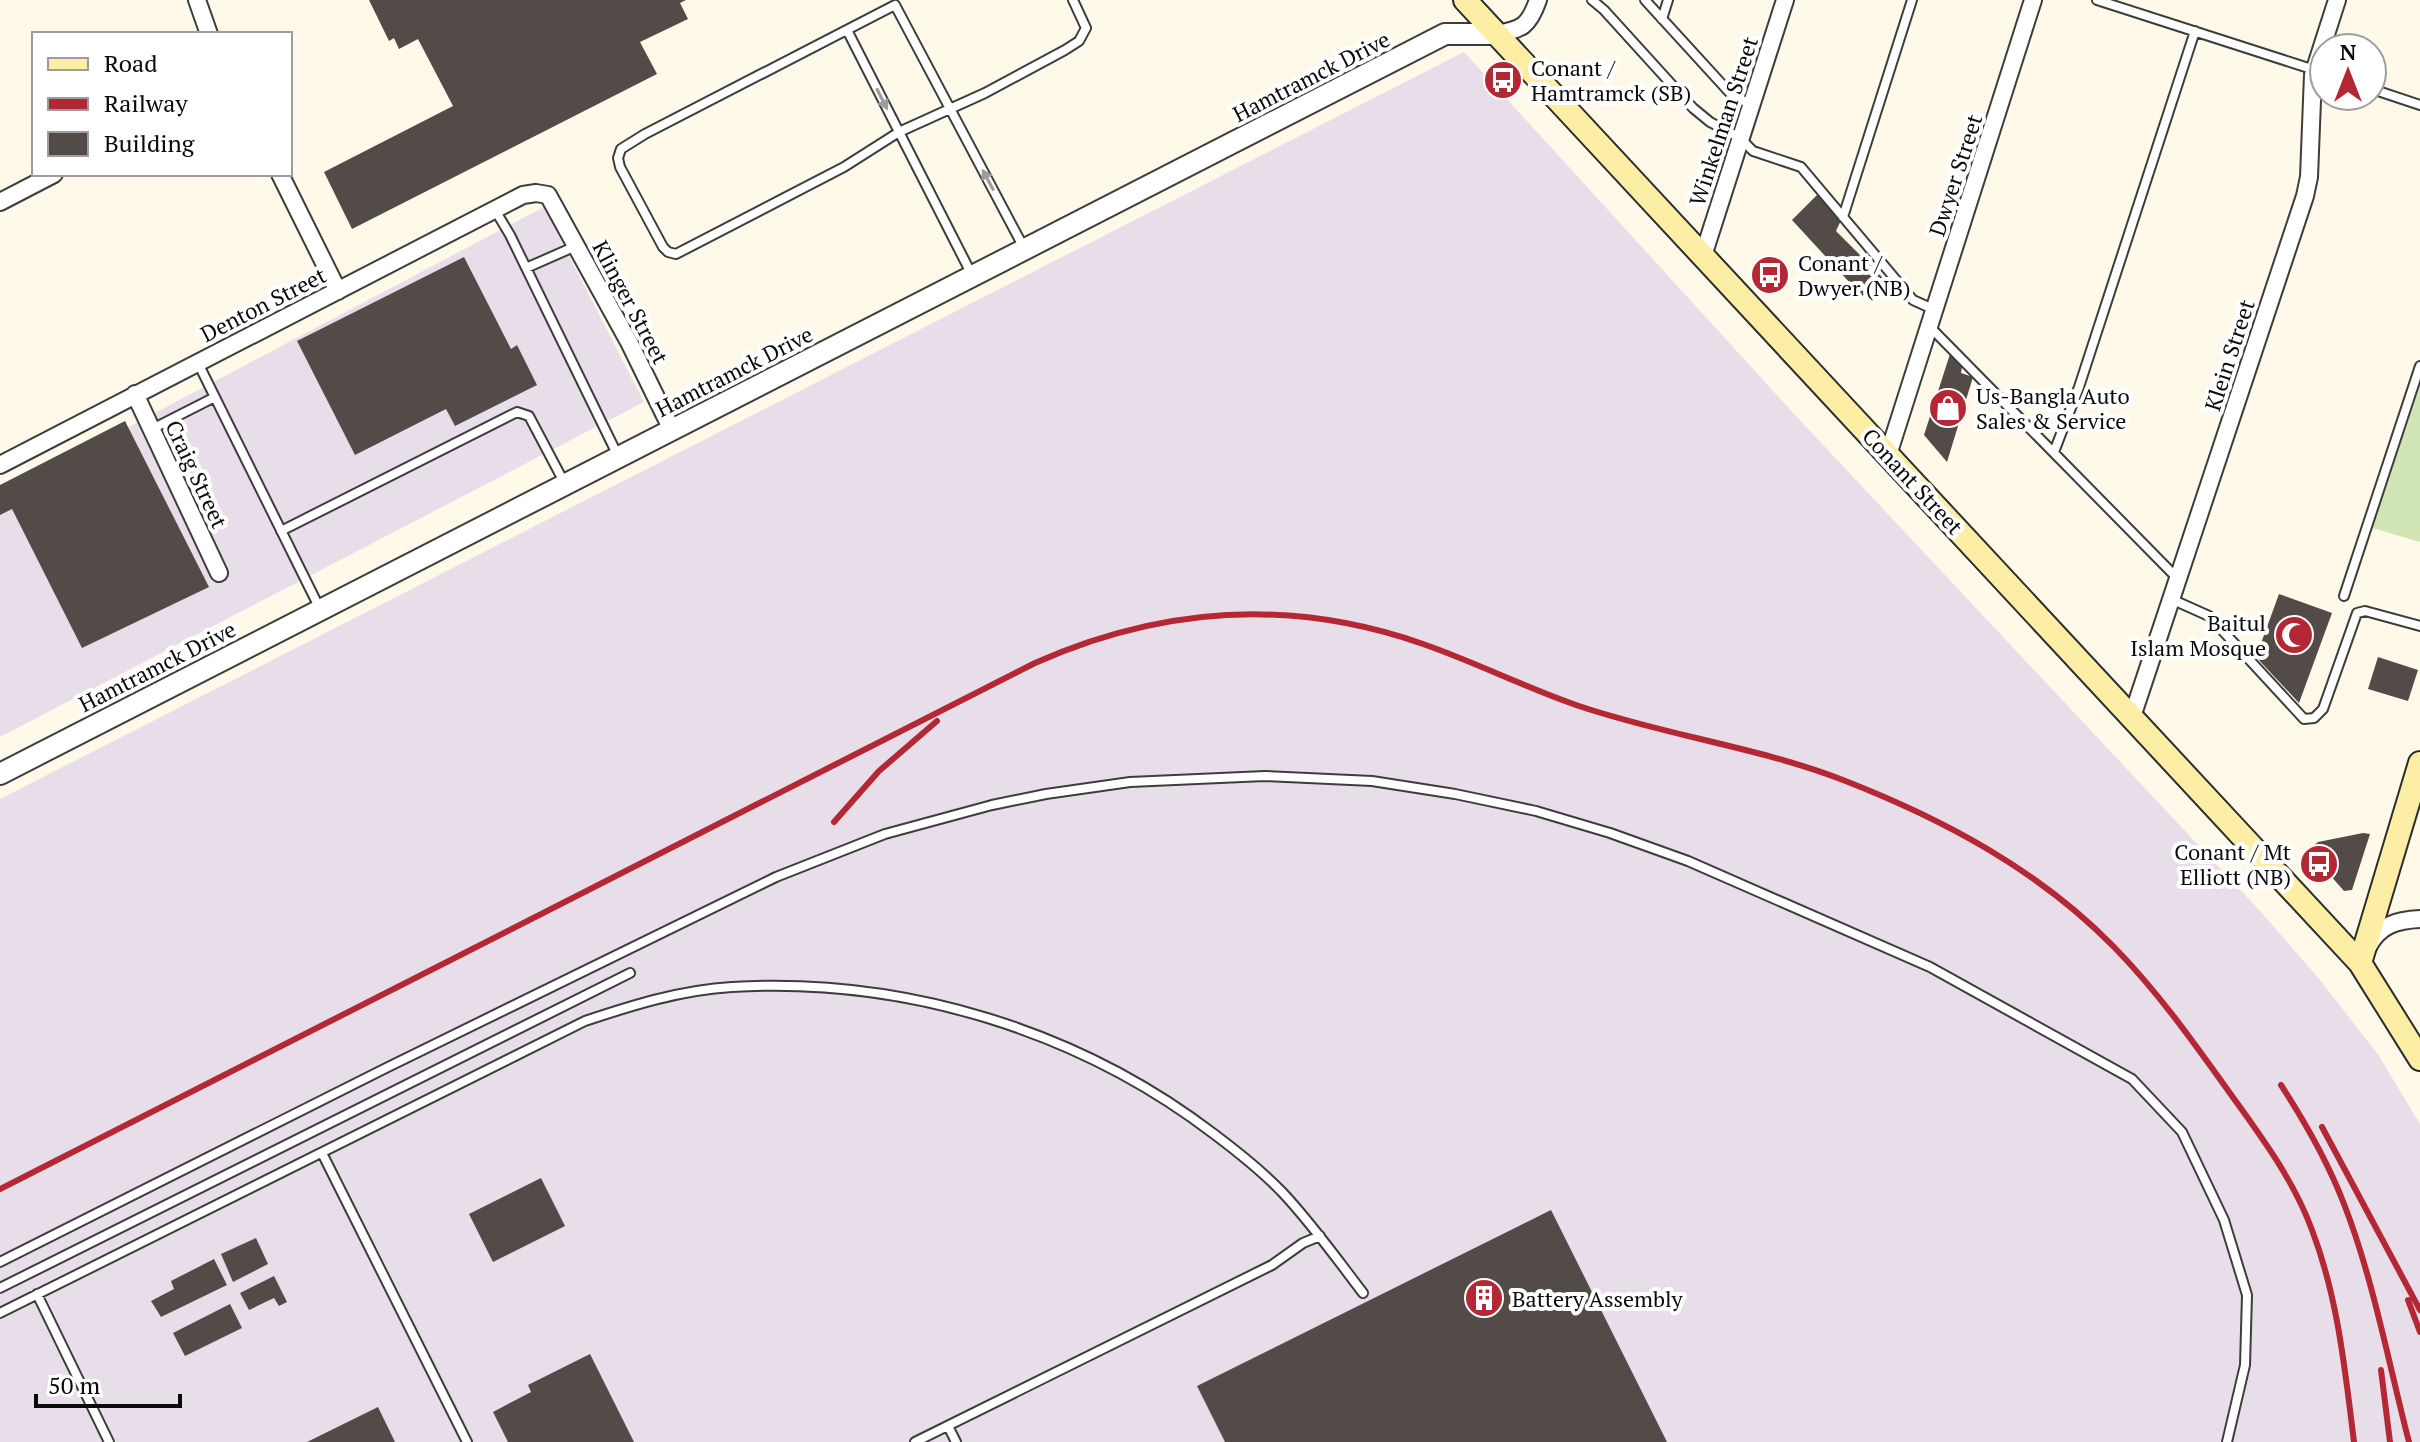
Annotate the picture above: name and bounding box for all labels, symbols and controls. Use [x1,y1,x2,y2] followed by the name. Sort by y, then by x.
[1228,24,1394,128] street label: Hamtramck Drive
[32,32,292,176] legend
[2308,32,2388,112] north arrow
[1682,33,1764,209] street label: Winkelman Street
[2340,37,2357,66] text: N
[104,47,158,79] text: Road
[1531,53,1691,107] place label: Conant / Hamtramck (SB)
[1482,59,1524,101] bus stop icon: Conant / Hamtramck (SB)
[104,87,188,119] text: Railway
[876,88,889,111] one-way arrow
[1922,110,1988,240] street label: Dwyer Street
[104,127,195,159] text: Building
[981,169,995,192] one-way arrow
[586,235,676,369] street label: Klinger Street
[1798,248,1911,302] place label: Conant / Dwyer (NB)
[1749,254,1791,296] bus stop icon: Conant / Dwyer (NB)
[195,260,331,348] street label: Denton Street
[2197,296,2261,414] street label: Klein Street
[651,319,817,423] street label: Hamtramck Drive
[1976,381,2130,435] place label: Us-Bangla Auto Sales & Service
[1927,387,1969,429] shop icon: Us-Bangla Auto Sales & Service
[159,415,235,533] street label: Craig Street
[1856,422,1970,540] street label: Conant Street
[2130,608,2266,662] place label: Baitul Islam Mosque
[74,614,240,718] street label: Hamtramck Drive
[2273,614,2315,656] mosque icon: Baitul Islam Mosque
[2174,837,2291,891] place label: Conant / Mt Elliott (NB)
[2298,843,2340,885] bus stop icon: Conant / Mt Elliott (NB)
[1463,1277,1505,1319] building icon: Battery Assembly
[1512,1284,1684,1313] place label: Battery Assembly
[36,1358,180,1408] scale bar
[48,1369,100,1401] text: 50 m

